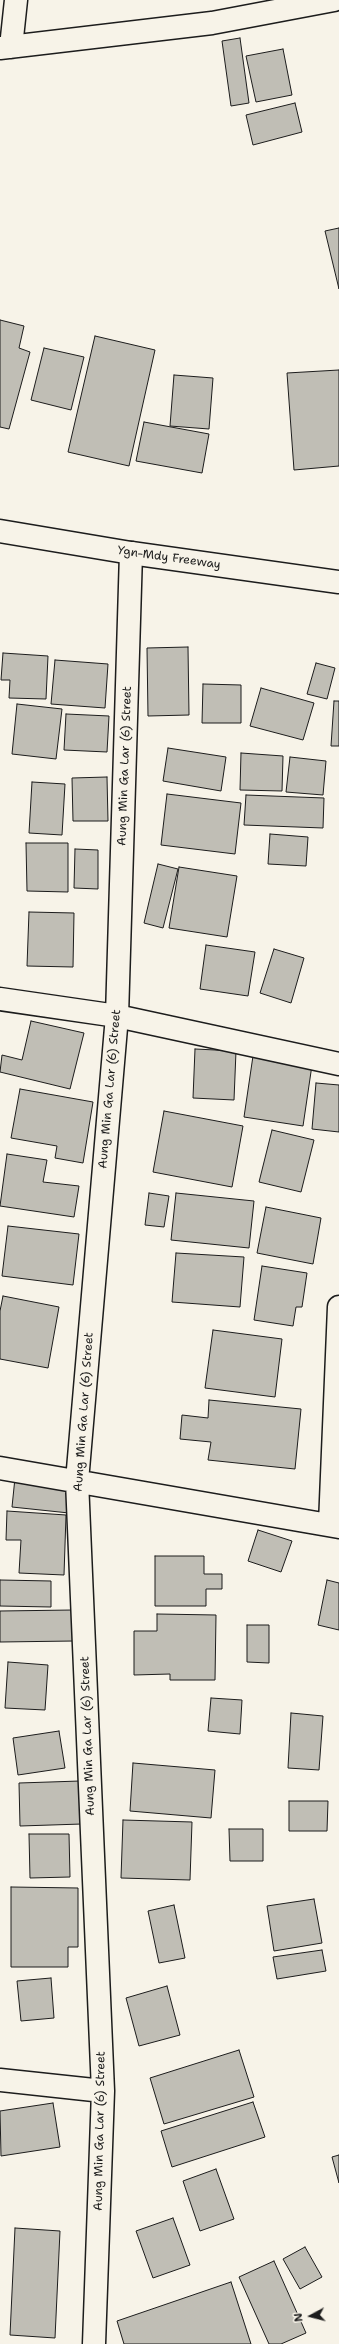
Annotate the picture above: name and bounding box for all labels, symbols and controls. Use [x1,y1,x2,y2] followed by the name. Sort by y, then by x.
[116,544,222,572] street label: Ygn-Mdy Freeway
[115,686,135,846] street label: Aung Min Ga Lar (6) Street
[96,1009,124,1169] street label: Aung Min Ga Lar (6) Street
[71,1332,97,1492] street label: Aung Min Ga Lar (6) Street
[78,1656,98,1816] street label: Aung Min Ga Lar (6) Street
[91,2051,109,2211] street label: Aung Min Ga Lar (6) Street
[291,2296,331,2336] north arrow
[291,2312,307,2323] text: N

